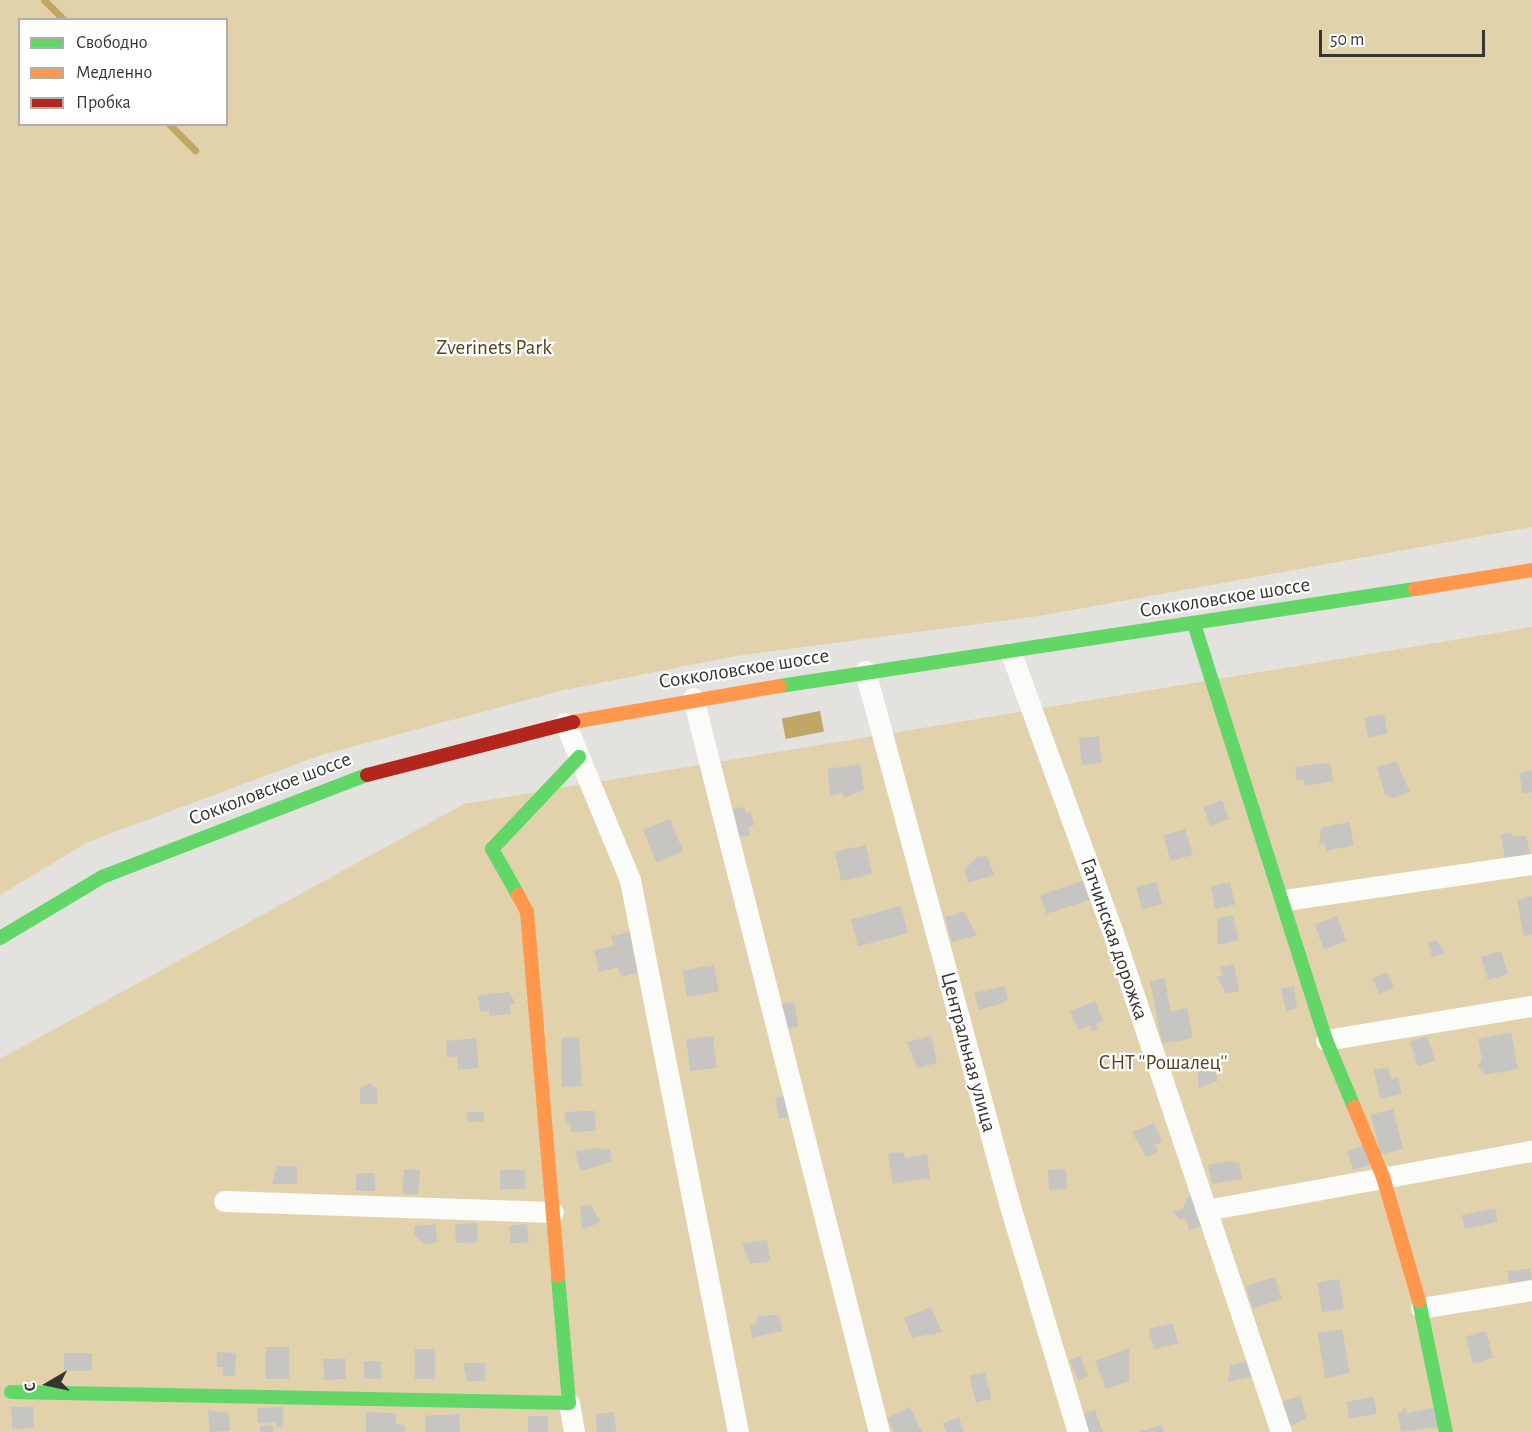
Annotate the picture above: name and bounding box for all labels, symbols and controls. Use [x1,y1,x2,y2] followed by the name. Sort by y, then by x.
[18,18,228,126] legend
[1322,18,1488,56] scale bar
[1330,31,1364,49] text: 50 m
[76,34,148,52] text: Свободно
[76,64,152,82] text: Медленно
[76,94,131,112] text: Пробка
[436,335,552,361] park label: Zverinets Park
[1138,572,1312,624] street label: Сокколовское шоссе
[657,643,831,695] street label: Сокколовское шоссе
[185,746,355,832] street label: Сокколовское шоссе
[1074,855,1154,1023] street label: Гатчинская дорожка
[934,969,1002,1135] street label: Центральная улица
[1099,1050,1227,1076] park label: СНТ ''Рошалец''
[18,1354,78,1414] north arrow
[22,1381,39,1392] text: С

